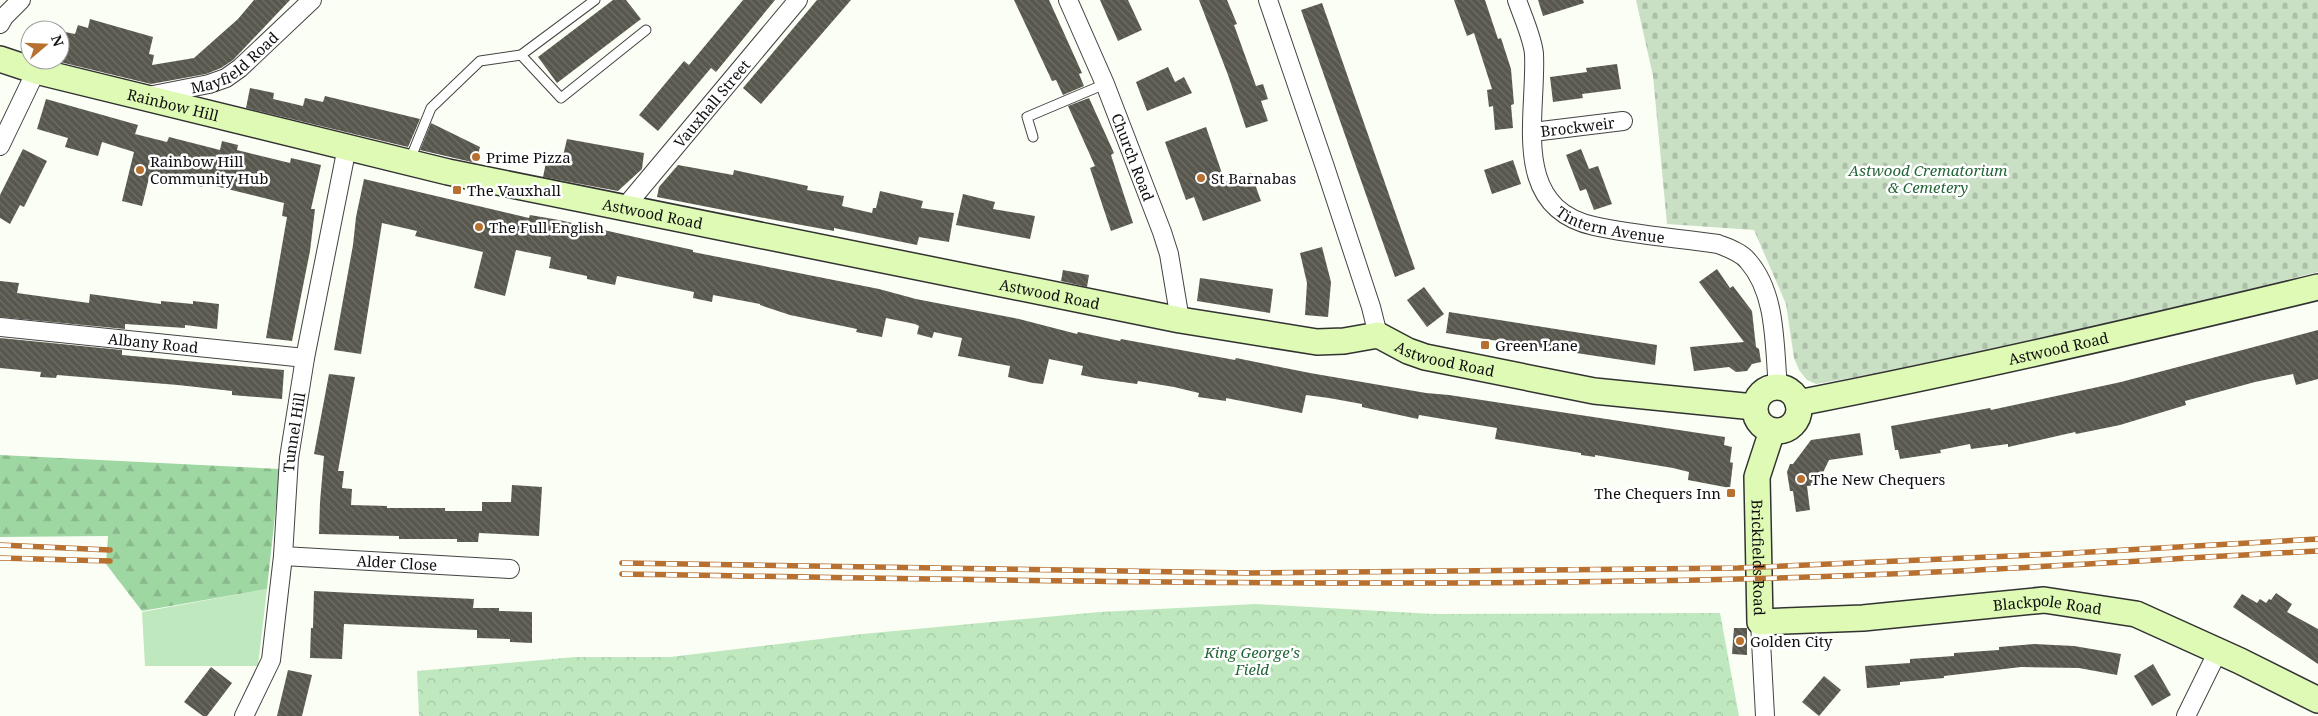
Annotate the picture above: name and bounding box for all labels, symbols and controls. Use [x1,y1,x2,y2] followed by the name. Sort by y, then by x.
[20,20,70,70] north arrow
[189,27,282,97] street label: Mayfield Road
[47,32,69,49] text: N
[669,55,754,152] street label: Vauxhall Street
[125,84,221,126] street label: Rainbow Hill
[1107,110,1159,204] street label: Church Road
[1539,112,1616,141] street label: Brockweir
[486,147,571,167] place label: Prime Pizza
[150,151,269,188] place label: Rainbow Hill Community Hub
[470,151,482,163] marker: Prime Pizza
[1848,160,2008,197] park label: Astwood Crematorium & Cemetery
[134,164,146,176] marker: Rainbow Hill Community Hub
[1211,168,1296,188] place label: St Barnabas
[1195,172,1207,184] marker: St Barnabas
[467,180,561,200] place label: The Vauxhall
[451,184,463,196] marker: The Vauxhall
[601,193,705,233] street label: Astwood Road
[1552,201,1666,247] street label: Tintern Avenue
[489,217,605,237] place label: The Full English
[473,221,485,233] marker: The Full English
[998,274,1102,314] street label: Astwood Road
[2006,327,2110,369] street label: Astwood Road
[107,328,199,357] street label: Albany Road
[1495,335,1578,355] place label: Green Lane
[1392,336,1496,381] street label: Astwood Road
[1479,339,1491,351] marker: Green Lane
[278,391,309,473] street label: Tunnel Hill
[1811,469,1946,489] place label: The New Chequers
[1795,473,1807,485] marker: The New Chequers
[1594,483,1721,503] place label: The Chequers Inn
[1725,487,1737,499] marker: The Chequers Inn
[1747,499,1770,616] street label: Brickfields Road
[356,550,438,575] street label: Alder Close
[1992,590,2103,619] street label: Blackpole Road
[1750,631,1833,651] place label: Golden City
[1734,635,1746,647] marker: Golden City
[1203,642,1300,679] park label: King George's Field

